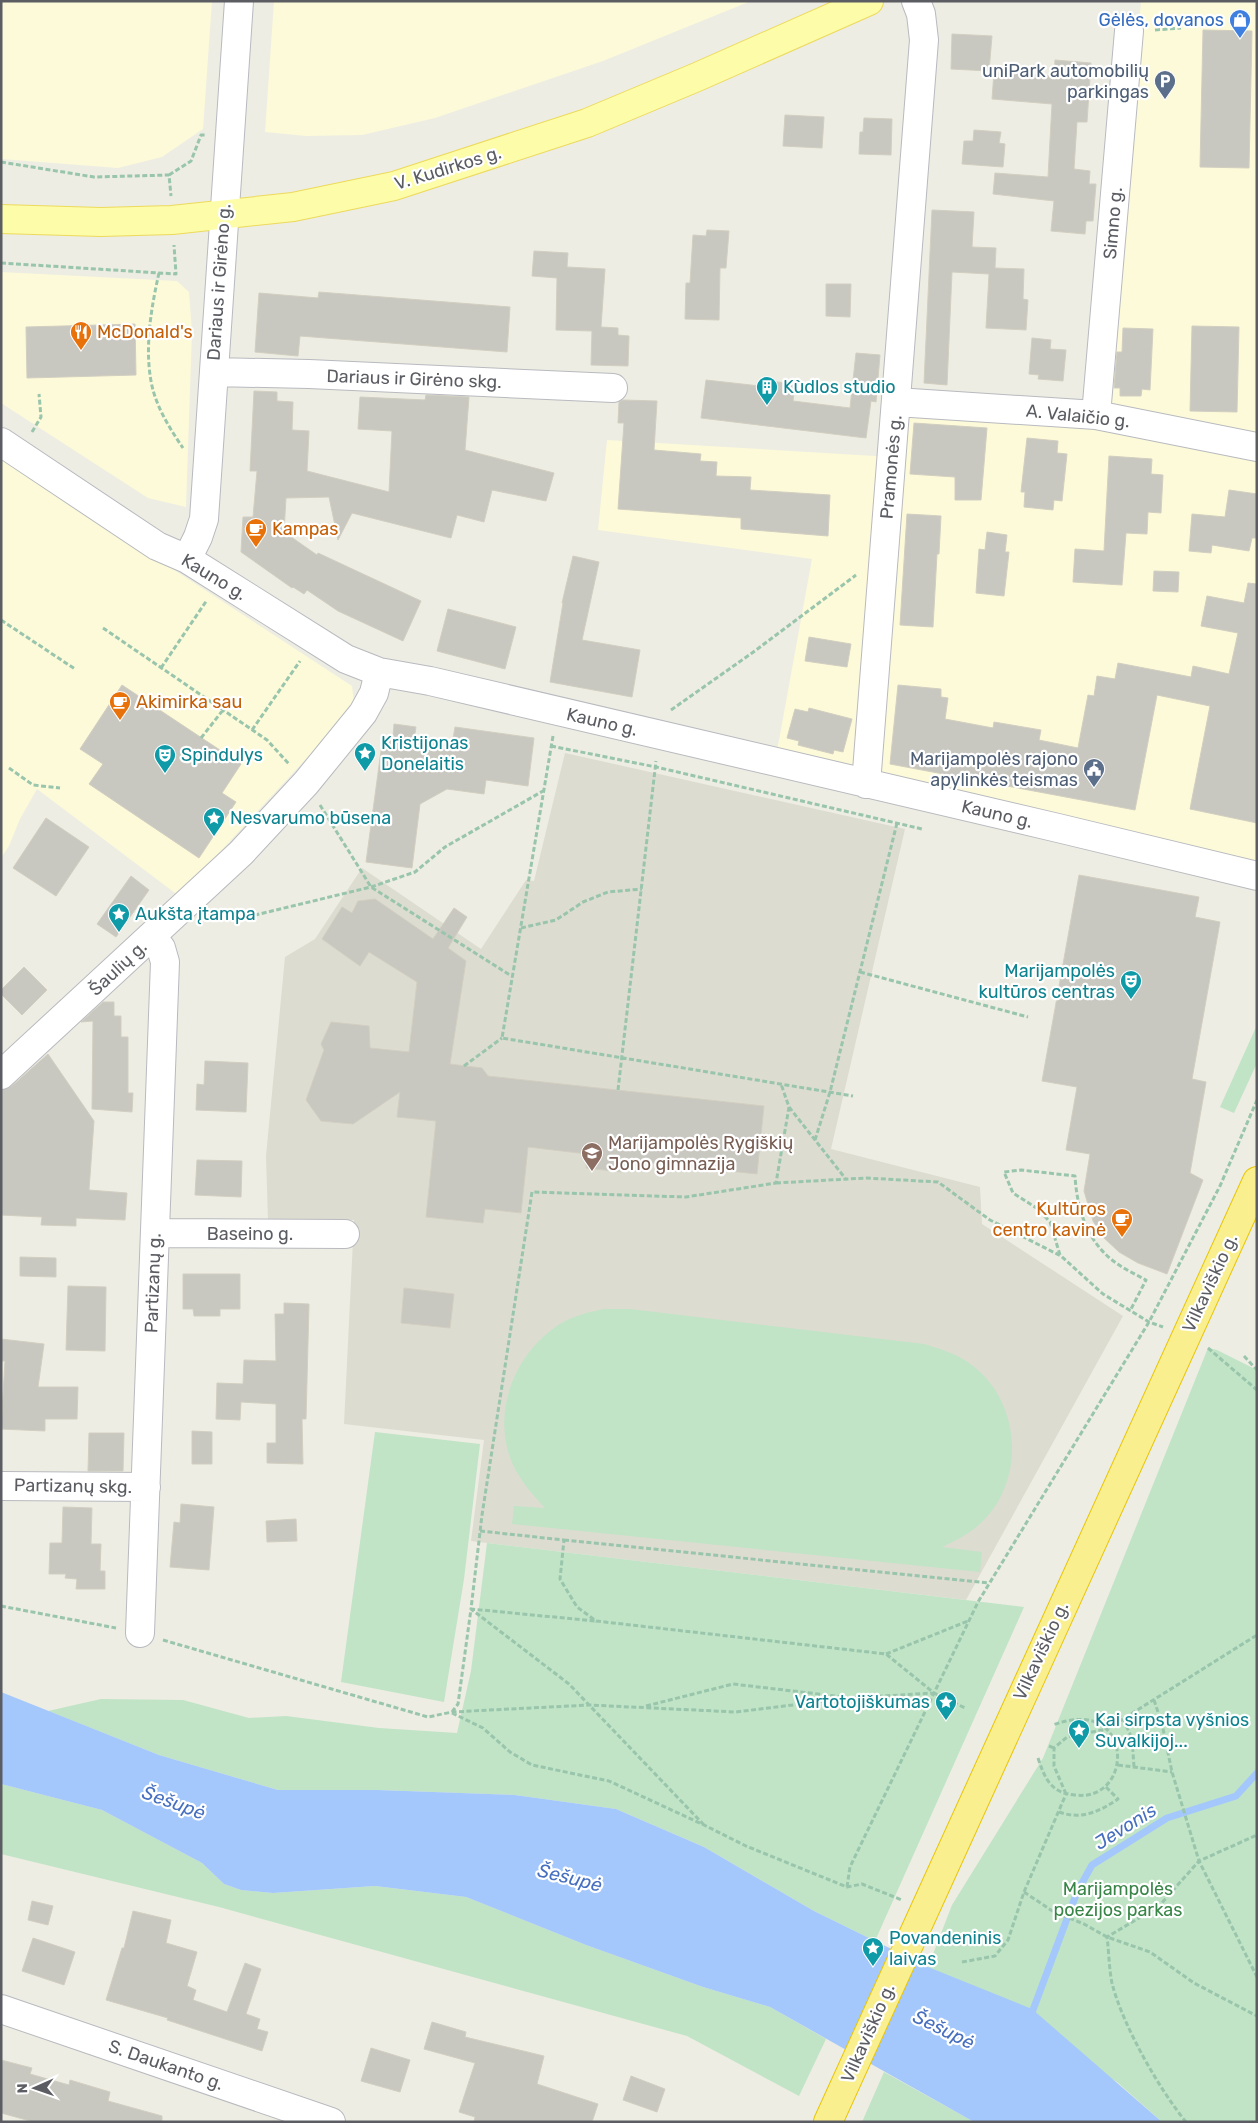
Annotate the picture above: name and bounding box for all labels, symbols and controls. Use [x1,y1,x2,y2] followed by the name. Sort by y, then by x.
[1228,8,1252,39] shop icon: Gėlės, dovanos
[1098,9,1224,31] place label: Gėlės, dovanos
[982,60,1149,103] place label: uniPark automobilių parkingas
[1153,69,1177,100] parking icon: uniPark automobilių parkingas
[392,141,504,195] street label: V. Kudirkos g.
[1099,186,1127,260] street label: Simno g.
[203,203,235,361] street label: Dariaus ir Girėno g.
[69,320,93,351] restaurant icon: McDonald's
[97,321,193,343] place label: McDonald's
[326,365,502,393] street label: Dariaus ir Girėno skg.
[755,375,779,406] building icon: Kùdlos studio
[783,376,896,398] place label: Kùdlos studio
[1025,400,1131,432] street label: A. Valaičio g.
[875,414,907,520] street label: Pramonės g.
[244,517,268,548] cafe icon: Kampas
[272,518,338,540] place label: Kampas
[177,549,251,605] street label: Kauno g.
[108,690,132,721] cafe icon: Akimirka sau
[136,691,242,713] place label: Akimirka sau
[564,703,640,741] street label: Kauno g.
[381,732,469,775] place label: Kristijonas Donelaitis
[353,741,377,772] place icon: Kristijonas Donelaitis
[153,743,177,774] theatre icon: Spindulys
[181,744,263,766] place label: Spindulys
[910,748,1078,791] place label: Marijampolės rajono apylinkės teismas
[1082,757,1106,788] public building icon: Marijampolės rajono apylinkės teismas
[959,795,1035,833] street label: Kauno g.
[202,806,226,837] place icon: Nesvarumo būsena
[230,807,391,829] place label: Nesvarumo būsena
[107,902,131,933] place icon: Aukšta įtampa
[135,903,256,925] place label: Aukšta įtampa
[84,936,152,1000] street label: Šaulių g.
[978,960,1115,1003] place label: Marijampolės kultūros centras
[1119,969,1143,1000] theatre icon: Marijampolės kultūros centras
[608,1132,793,1175] place label: Marijampolės Rygiškių Jono gimnazija
[580,1141,604,1172] school or university icon: Marijampolės Rygiškių Jono gimnazija
[993,1198,1106,1241] place label: Kultūros centro kavinė
[1110,1207,1134,1238] cafe icon: Kultūros centro kavinė
[207,1223,293,1245] street label: Baseino g.
[1178,1230,1242,1336] street label: Vilkaviškio g.
[140,1233,166,1333] street label: Partizanų g.
[14,1474,132,1498] street label: Partizanų skg.
[1009,1598,1073,1704] street label: Vilkaviškio g.
[934,1690,958,1721] place icon: Vartotojiškumas
[794,1691,930,1713] place label: Vartotojiškumas
[1095,1709,1249,1752] place label: Kai sirpsta vyšnios Suvalkijoj...
[1067,1718,1091,1749] place icon: Kai sirpsta vyšnios Suvalkijoj...
[139,1780,209,1825] water label: Šešupė
[1090,1798,1161,1854] water label: Jevonis
[535,1858,605,1897] water label: Šešupė
[1054,1878,1182,1921] park label: Marijampolės poezijos parkas
[889,1927,1001,1970] place label: Povandeninis laivas
[861,1936,885,1967] place icon: Povandeninis laivas
[836,1980,900,2086] street label: Vilkaviškio g.
[909,2005,979,2054] water label: Šešupė
[106,2035,226,2095] street label: S. Daukanto g.
[10,2063,60,2113] north arrow
[14,2083,31,2094] text: N

